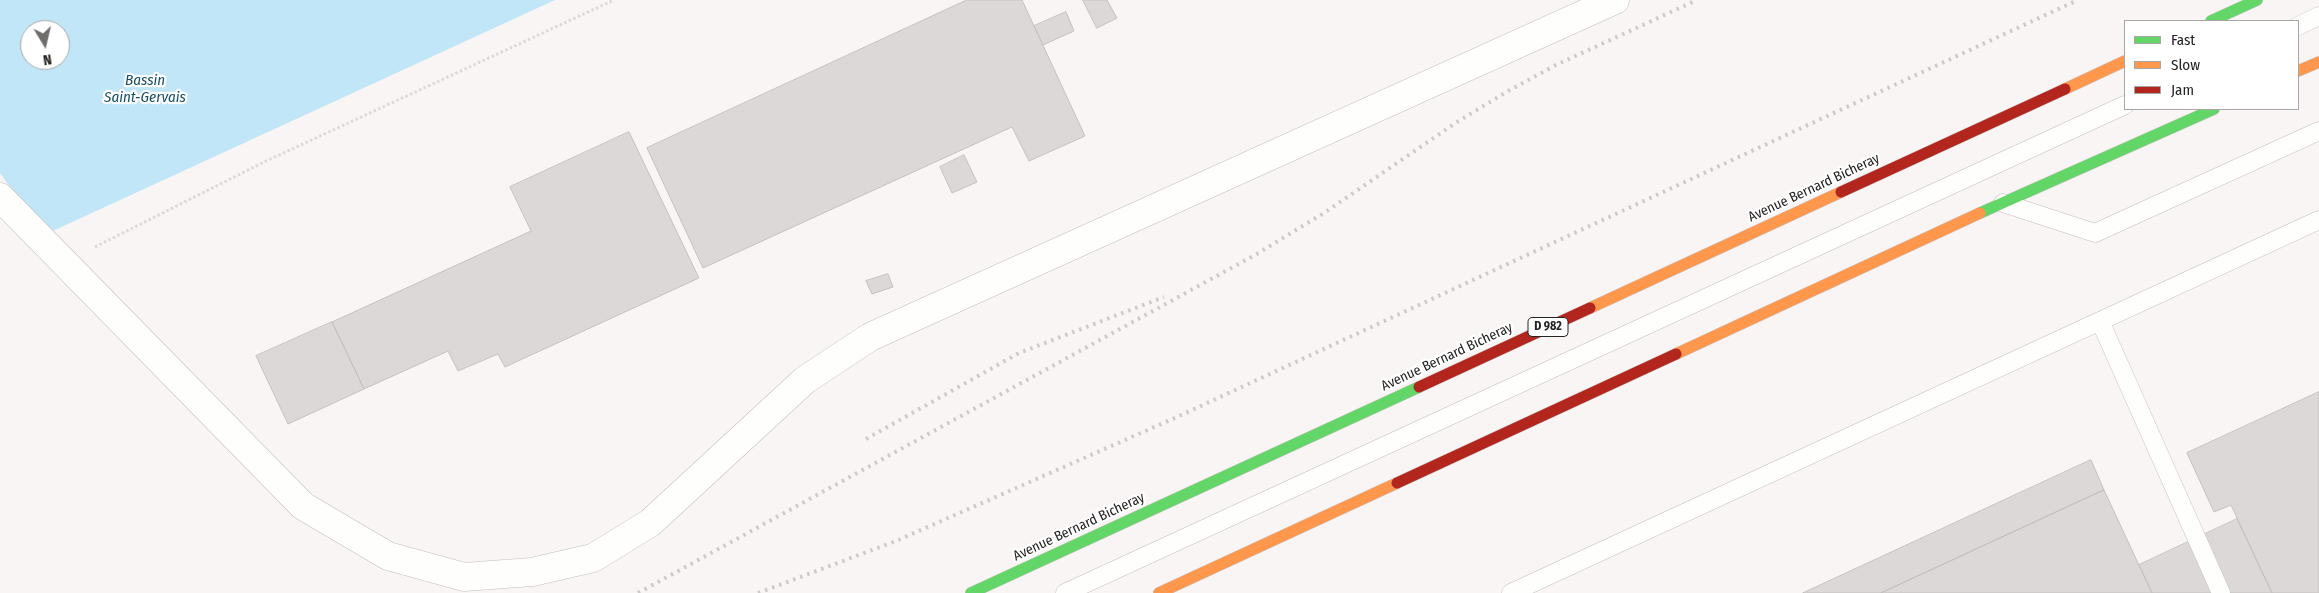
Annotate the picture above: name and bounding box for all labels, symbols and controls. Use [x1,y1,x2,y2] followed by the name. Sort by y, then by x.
[20,20,70,70] north arrow
[2124,20,2299,110] legend
[2171,31,2195,49] text: Fast
[42,50,53,68] text: N
[2171,56,2200,74] text: Slow
[104,72,186,107] water label: Bassin Saint-Gervais
[2171,81,2194,99] text: Jam
[1746,150,1882,226] street label: Avenue Bernard Bicheray
[1528,318,1568,337] road number: D 982
[1379,319,1515,395] street label: Avenue Bernard Bicheray
[1011,489,1147,565] street label: Avenue Bernard Bicheray

